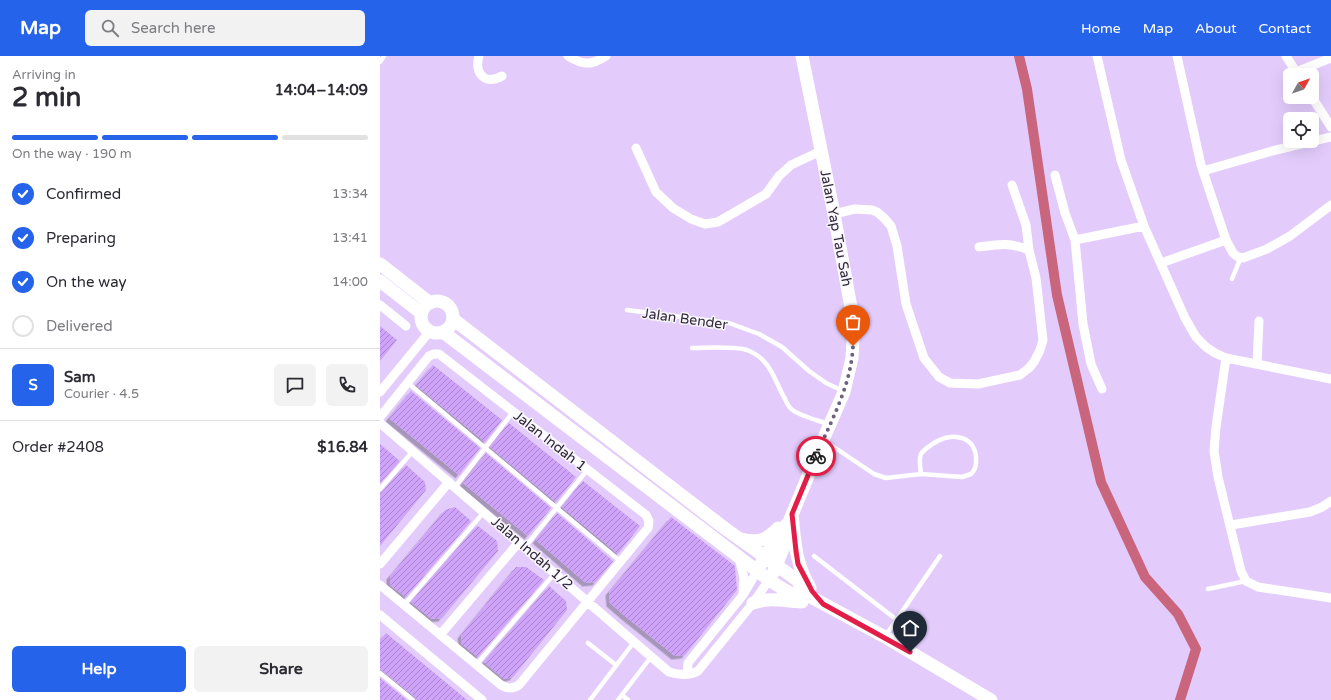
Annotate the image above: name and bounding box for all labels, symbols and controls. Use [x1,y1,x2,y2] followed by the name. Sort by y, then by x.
[85,10,365,46] search box
[20,17,61,39] text: Map
[99,17,121,39] icon: search
[131,19,215,37] text: Search here
[1081,20,1121,37] text: Home
[1143,20,1173,37] text: Map
[1195,20,1237,37] text: About
[1259,20,1311,37] text: Contact
[12,67,76,83] text: Arriving in
[1283,68,1319,104] north arrow
[1283,68,1319,148] map controls
[274,81,368,99] text: 14:04–14:09
[12,82,81,113] text: 2 min
[1283,112,1319,148] button: locate
[12,146,132,162] text: On the way · 190 m
[816,168,856,288] street label: Jalan Yap Tau Sah
[12,183,34,205] icon: check
[46,185,121,203] text: Confirmed
[332,186,368,202] text: 13:34
[12,227,34,249] icon: check
[46,229,116,247] text: Preparing
[332,230,368,246] text: 13:41
[12,271,34,293] icon: check
[46,273,126,291] text: On the way
[332,274,368,290] text: 14:00
[641,305,729,333] street label: Jalan Bender
[836,305,870,346] pin
[842,311,864,333] icon: bag
[46,317,113,335] text: Delivered
[274,364,316,406] button: chat
[326,364,368,406] button: phone
[64,368,95,386] text: Sam
[28,376,38,394] text: S
[64,386,139,402] text: Courier · 4.5
[510,407,590,475] street label: Jalan Indah 1
[796,436,836,476] courier
[12,438,104,456] text: Order #2408
[317,438,368,456] text: $16.84
[805,445,827,467] icon: bike
[488,513,576,593] street label: Jalan Indah 1/2
[893,611,927,652] pin
[899,617,921,639] icon: home
[12,646,186,692] button: Help
[194,646,368,692] button: Share

